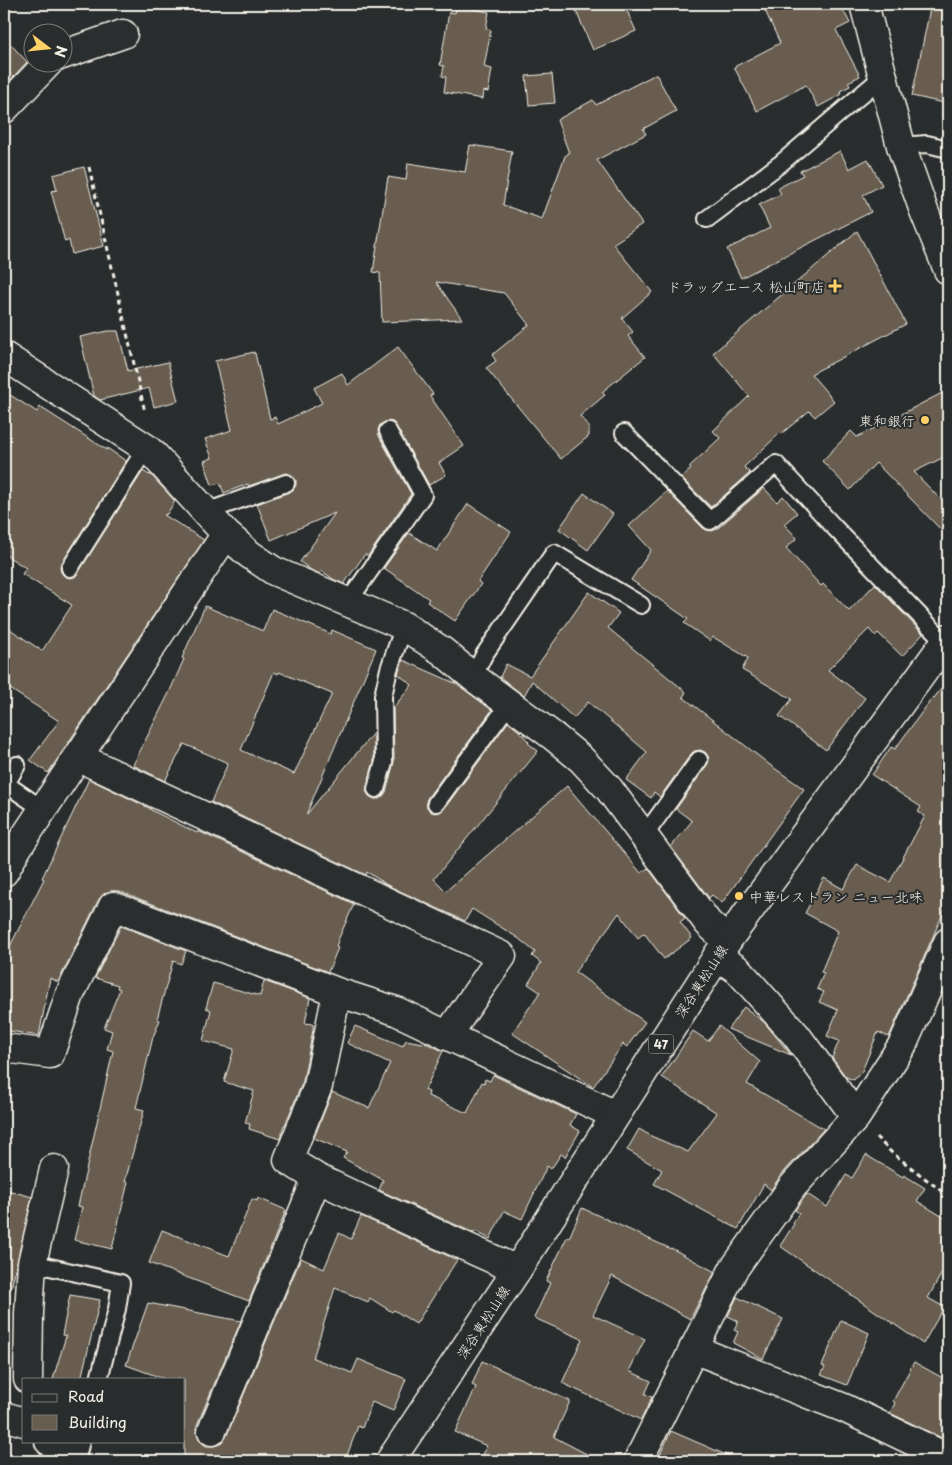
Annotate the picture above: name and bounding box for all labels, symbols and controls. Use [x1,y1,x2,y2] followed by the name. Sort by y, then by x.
[22,22,72,72] north arrow
[49,43,73,60] text: N
[667,276,825,297] place label: ドラッグエース 松山町店
[829,280,841,292] marker: ドラッグエース 松山町店
[859,410,915,431] place label: 東和銀行
[919,414,931,426] marker: 東和銀行
[749,886,923,907] place label: 中華レストラン ニュー北味
[733,890,745,902] marker: 中華レストラン ニュー北味
[669,940,733,1022] street label: 深谷東松山線
[648,1034,674,1054] road number: 47
[451,1281,515,1363] street label: 深谷東松山線
[22,1378,185,1442] legend
[68,1384,104,1407] text: Road
[68,1410,127,1433] text: Building

